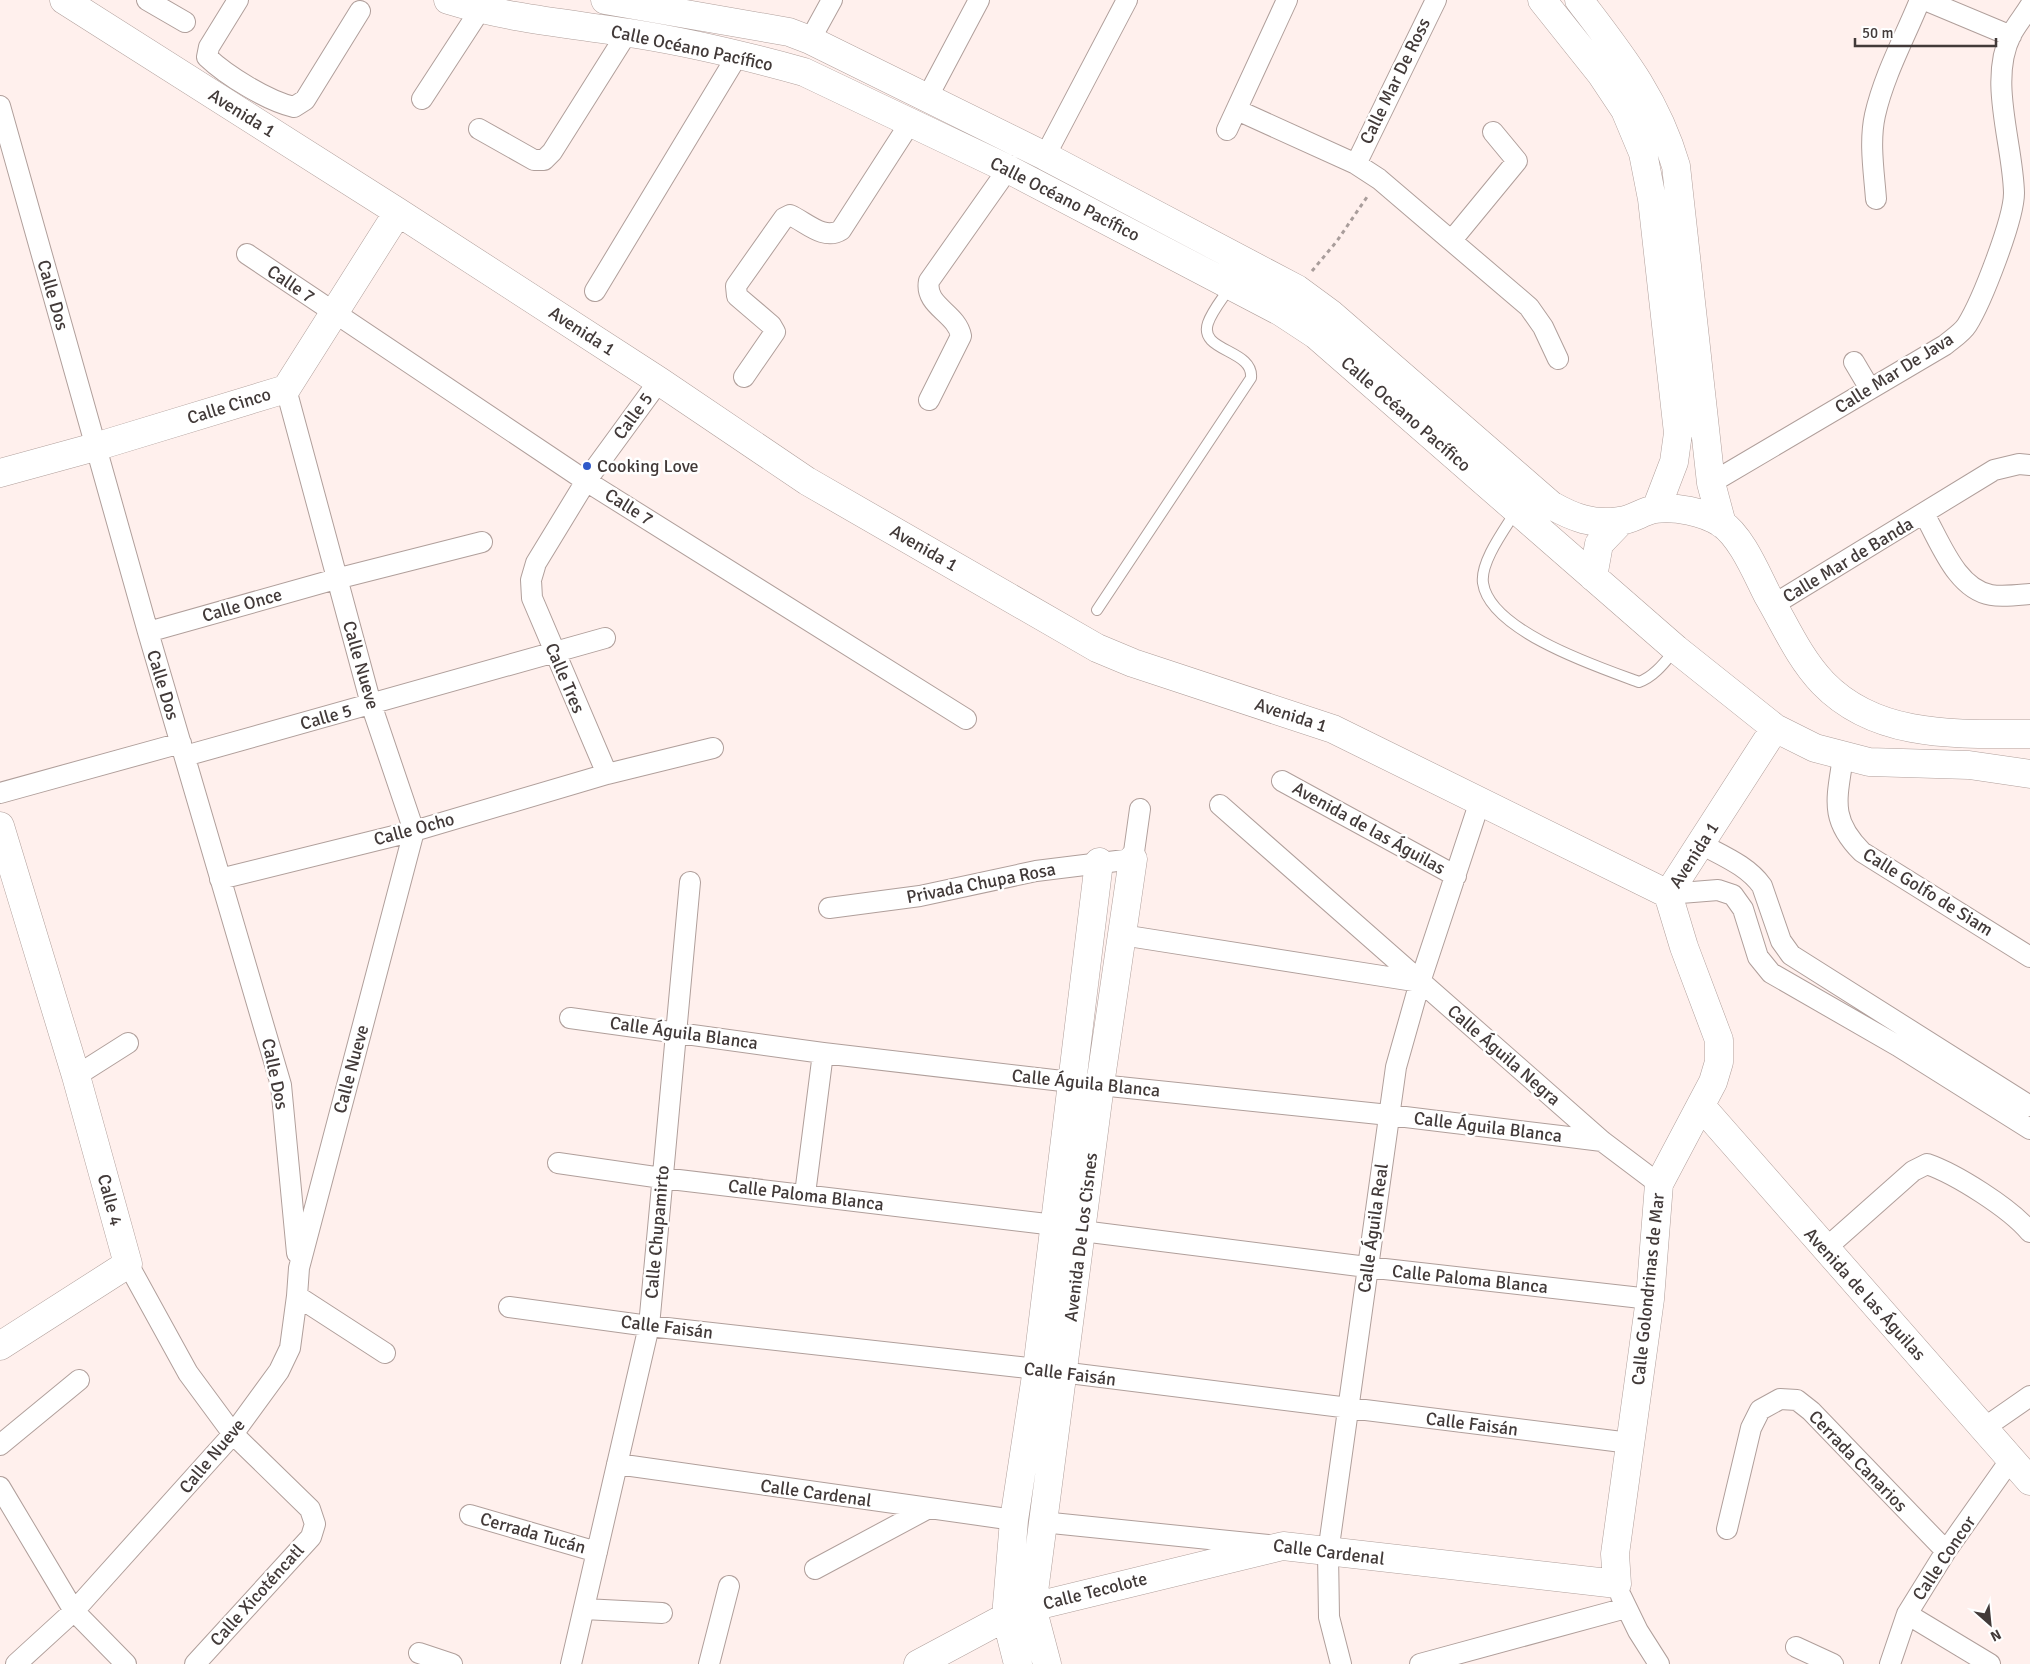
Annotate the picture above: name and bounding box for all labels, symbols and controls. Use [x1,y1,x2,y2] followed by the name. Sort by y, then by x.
[1355,14,1435,148] street label: Calle Mar De Ross
[1855,15,1996,47] scale bar
[609,20,775,76] street label: Calle Océano Pacífico
[1862,24,1893,42] text: 50 m
[204,84,280,142] street label: Avenida 1
[986,152,1144,246] street label: Calle Océano Pacífico
[33,257,74,333] street label: Calle Dos
[263,260,319,308] street label: Calle 7
[545,301,619,361] street label: Avenida 1
[1831,328,1957,418] street label: Calle Mar De Java
[1336,352,1476,476] street label: Calle Océano Pacífico
[184,383,274,429] street label: Calle Cinco
[609,388,657,444] street label: Calle 5
[597,455,699,477] place label: Cooking Love
[581,460,593,472] marker: Cooking Love
[601,484,657,530] street label: Calle 7
[1779,512,1917,608] street label: Calle Mar de Banda
[886,520,962,576] street label: Avenida 1
[200,583,284,627] street label: Calle Once
[338,618,384,712] street label: Calle Nueve
[540,640,590,717] street label: Calle Tres
[142,647,184,723] street label: Calle Dos
[1252,693,1330,737] street label: Avenida 1
[298,699,354,735] street label: Calle 5
[1289,777,1449,879] street label: Avenida de las Águilas
[371,808,457,850] street label: Calle Ocho
[1664,818,1724,892] street label: Avenida 1
[1859,843,1997,941] street label: Calle Golfo de Siam
[905,858,1057,908] street label: Privada Chupa Rosa
[1443,1000,1565,1110] street label: Calle Águila Negra
[609,1012,759,1054] street label: Calle Águila Blanca
[329,1022,373,1116] street label: Calle Nueve
[257,1037,293,1112] street label: Calle Dos
[1011,1064,1161,1102] street label: Calle Águila Blanca
[1413,1107,1563,1147] street label: Calle Águila Blanca
[1060,1151,1102,1323] street label: Avenida De Los Cisnes
[1353,1162,1393,1294] street label: Calle Águila Real
[640,1164,674,1300] street label: Calle Chupamirto
[93,1172,128,1229] street label: Calle 4
[727,1175,885,1215] street label: Calle Paloma Blanca
[1627,1191,1669,1386] street label: Calle Golondrinas de Mar
[1800,1223,1931,1365] street label: Avenida de las Águilas
[1391,1260,1549,1298] street label: Calle Paloma Blanca
[620,1310,714,1344] street label: Calle Faisán
[1023,1357,1117,1391] street label: Calle Faisán
[1804,1406,1912,1516] street label: Cerrada Canarios
[1425,1407,1519,1441] street label: Calle Faisán
[174,1414,250,1498] street label: Calle Nueve
[759,1474,873,1512] street label: Calle Cardenal
[478,1507,588,1559] street label: Cerrada Tucán
[1908,1511,1981,1604] street label: Calle Concor
[1272,1534,1386,1570] street label: Calle Cardenal
[205,1539,309,1651] street label: Calle Xicoténcatl
[1041,1567,1149,1615] street label: Calle Tecolote
[1965,1599,2015,1649] north arrow
[1987,1625,2004,1645] text: N

